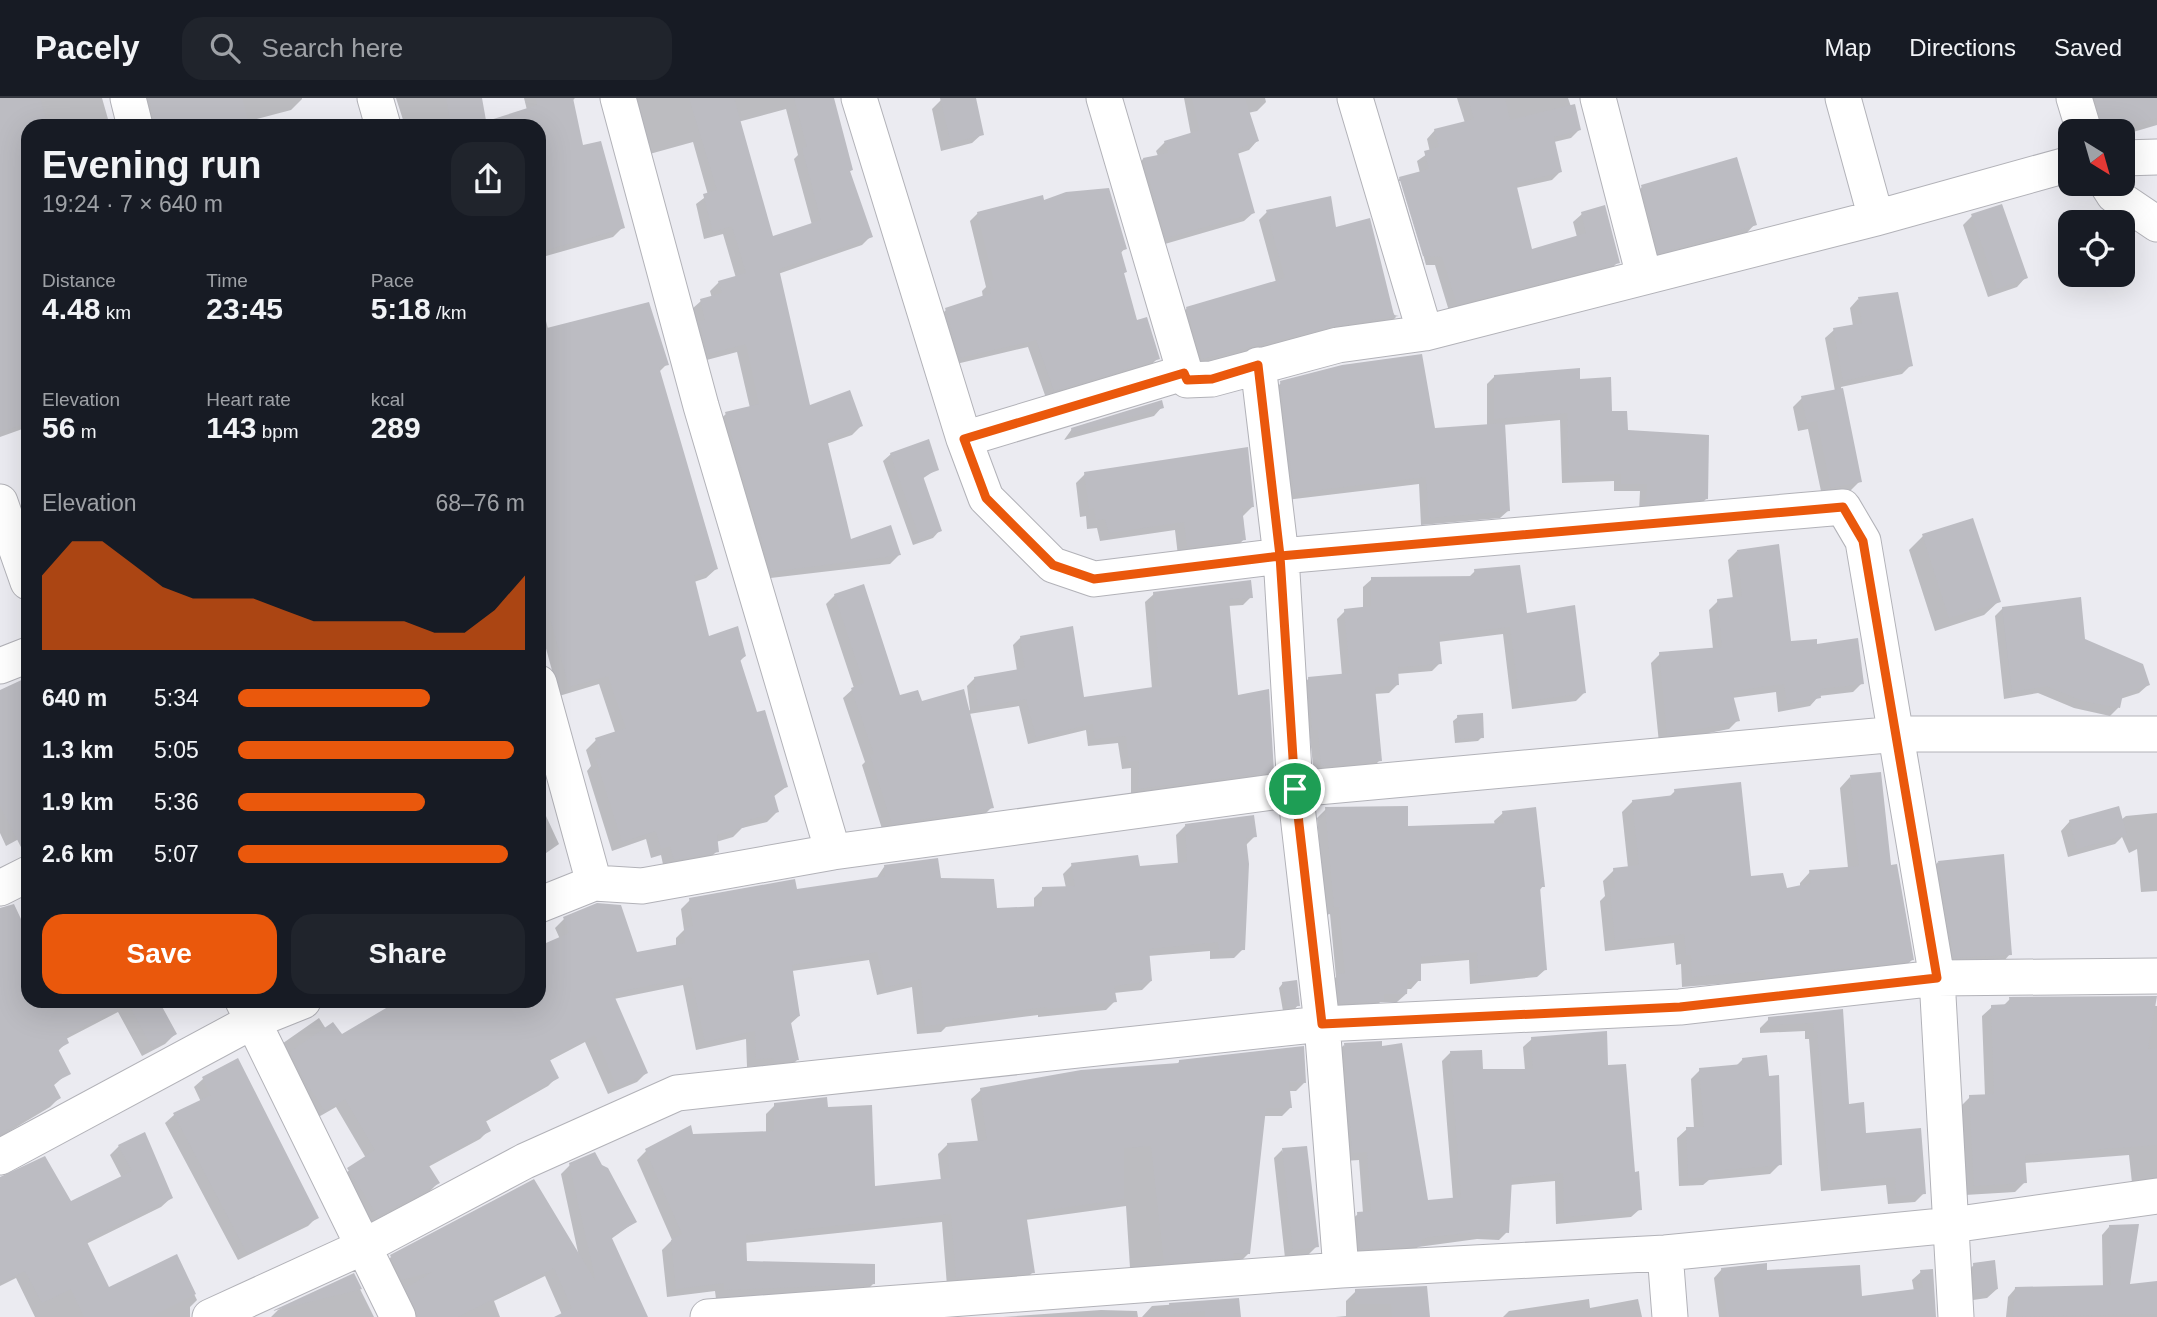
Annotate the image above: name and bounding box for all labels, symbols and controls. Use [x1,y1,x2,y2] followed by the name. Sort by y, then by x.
[182,17,672,80] search box
[35,29,140,66] text: Pacely
[206,29,244,67] icon: search
[262,33,403,63] text: Search here
[1825,34,1871,61] text: Map
[1909,34,2016,61] text: Directions
[2054,34,2122,61] text: Saved
[2058,119,2135,196] north arrow
[2058,119,2135,287] map controls
[451,142,525,216] button: share
[42,144,262,186] text: Evening run
[42,191,223,217] text: 19:24 · 7 × 640 m
[2058,210,2135,287] button: locate
[42,270,116,291] text: Distance
[206,270,248,291] text: Time
[371,270,414,291] text: Pace
[42,292,100,325] text: 4.48
[206,292,283,325] text: 23:45
[371,292,431,325] text: 5:18
[100,302,131,323] text: km
[431,302,467,323] text: /km
[42,389,120,410] text: Elevation
[206,389,291,410] text: Heart rate
[371,389,404,410] text: kcal
[42,411,75,444] text: 56
[206,411,256,444] text: 143
[371,411,421,444] text: 289
[75,421,96,442] text: m
[256,421,299,442] text: bpm
[42,490,137,516] text: Elevation
[435,490,525,516] text: 68–76 m
[42,685,107,711] text: 640 m
[154,685,199,711] text: 5:34
[42,737,114,763] text: 1.3 km
[154,737,199,763] text: 5:05
[1265,759,1325,819] pin
[1276,770,1314,808] icon: arrive
[42,789,114,815] text: 1.9 km
[154,789,199,815] text: 5:36
[42,841,114,867] text: 2.6 km
[154,841,199,867] text: 5:07
[42,914,277,994] button: Save
[291,914,525,994] button: Share

